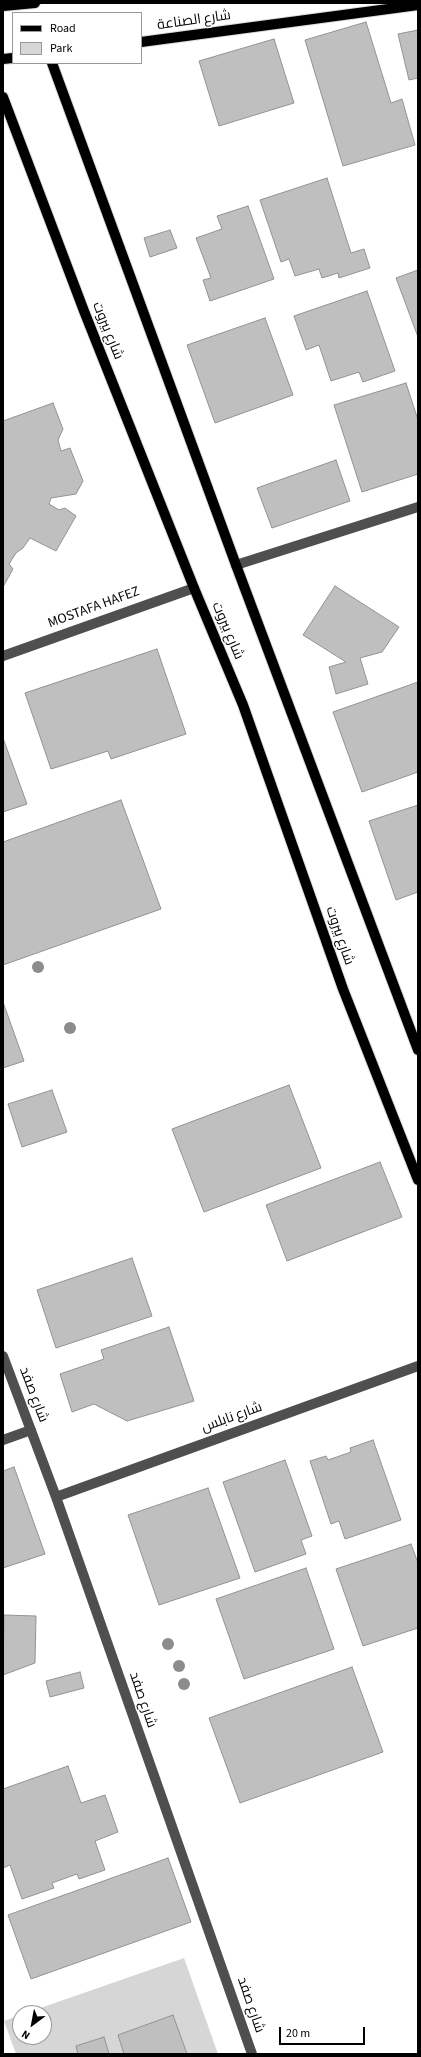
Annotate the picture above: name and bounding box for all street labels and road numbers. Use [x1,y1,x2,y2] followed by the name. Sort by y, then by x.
[156,8,232,34] street label: شارع الصناعة
[88,300,126,362] street label: شارع بيروت
[46,584,142,632] street label: MOSTAFA HAFEZ
[207,600,247,662] street label: شارع بيروت
[321,905,357,967] street label: شارع بيروت
[15,1365,51,1425] street label: شارع صفد
[199,1399,265,1437] street label: شارع نابلس
[125,1670,159,1730] street label: شارع صفد
[233,1975,267,2035] street label: شارع صفد

